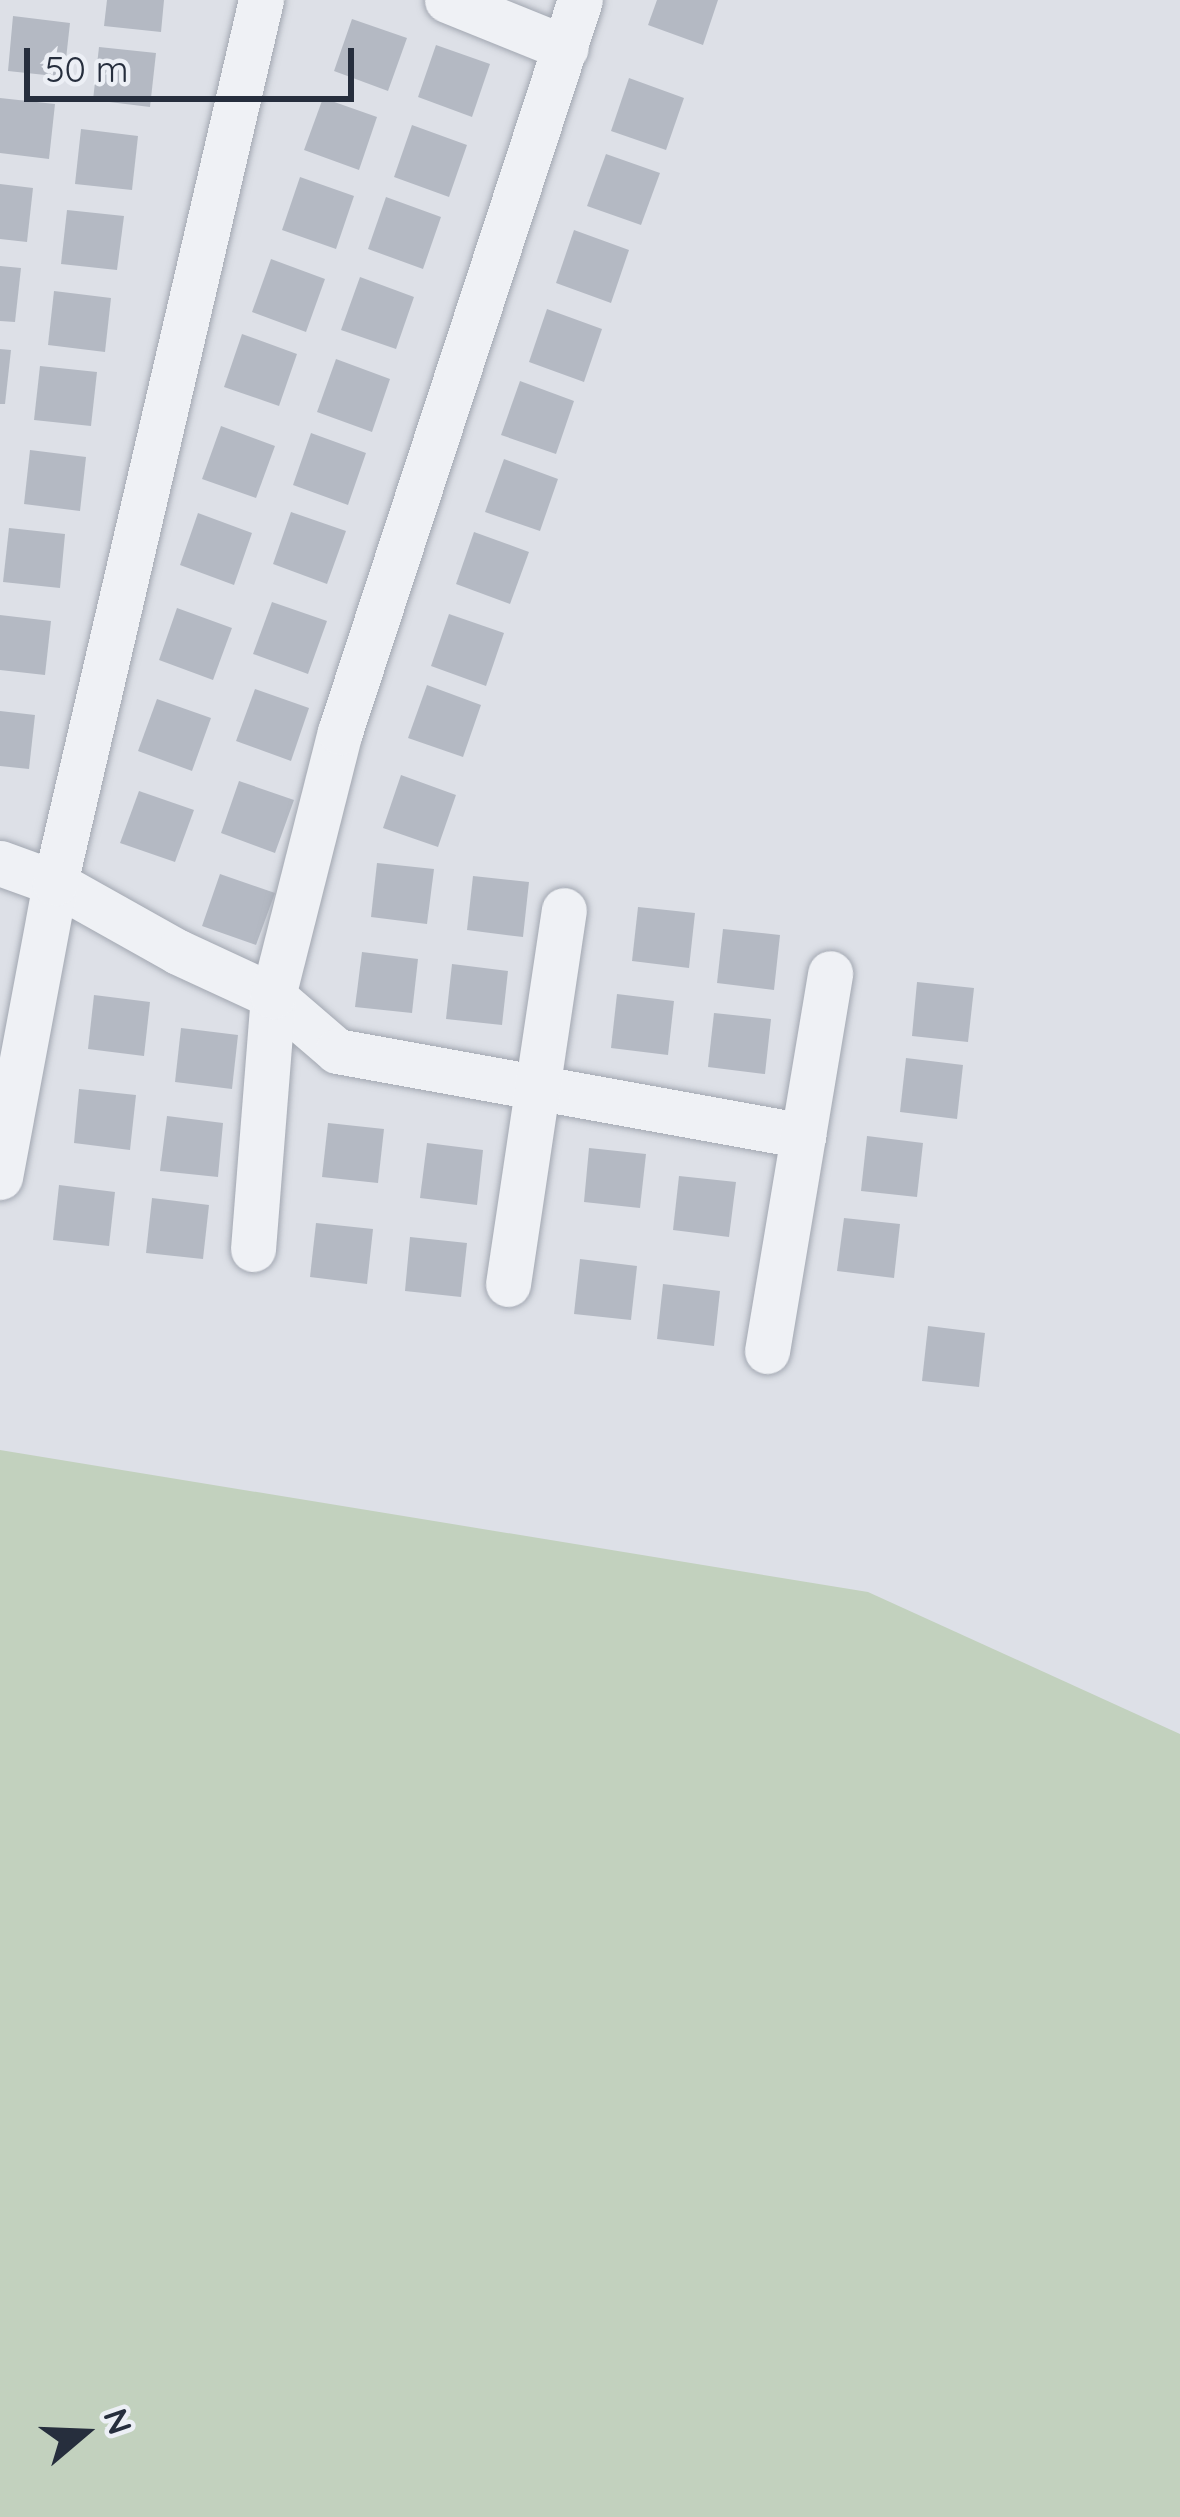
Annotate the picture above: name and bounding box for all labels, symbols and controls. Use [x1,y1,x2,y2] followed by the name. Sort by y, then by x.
[30,24,360,98] scale bar
[45,46,129,91] text: 50 m
[24,2373,144,2493] north arrow
[95,2403,142,2439] text: N

